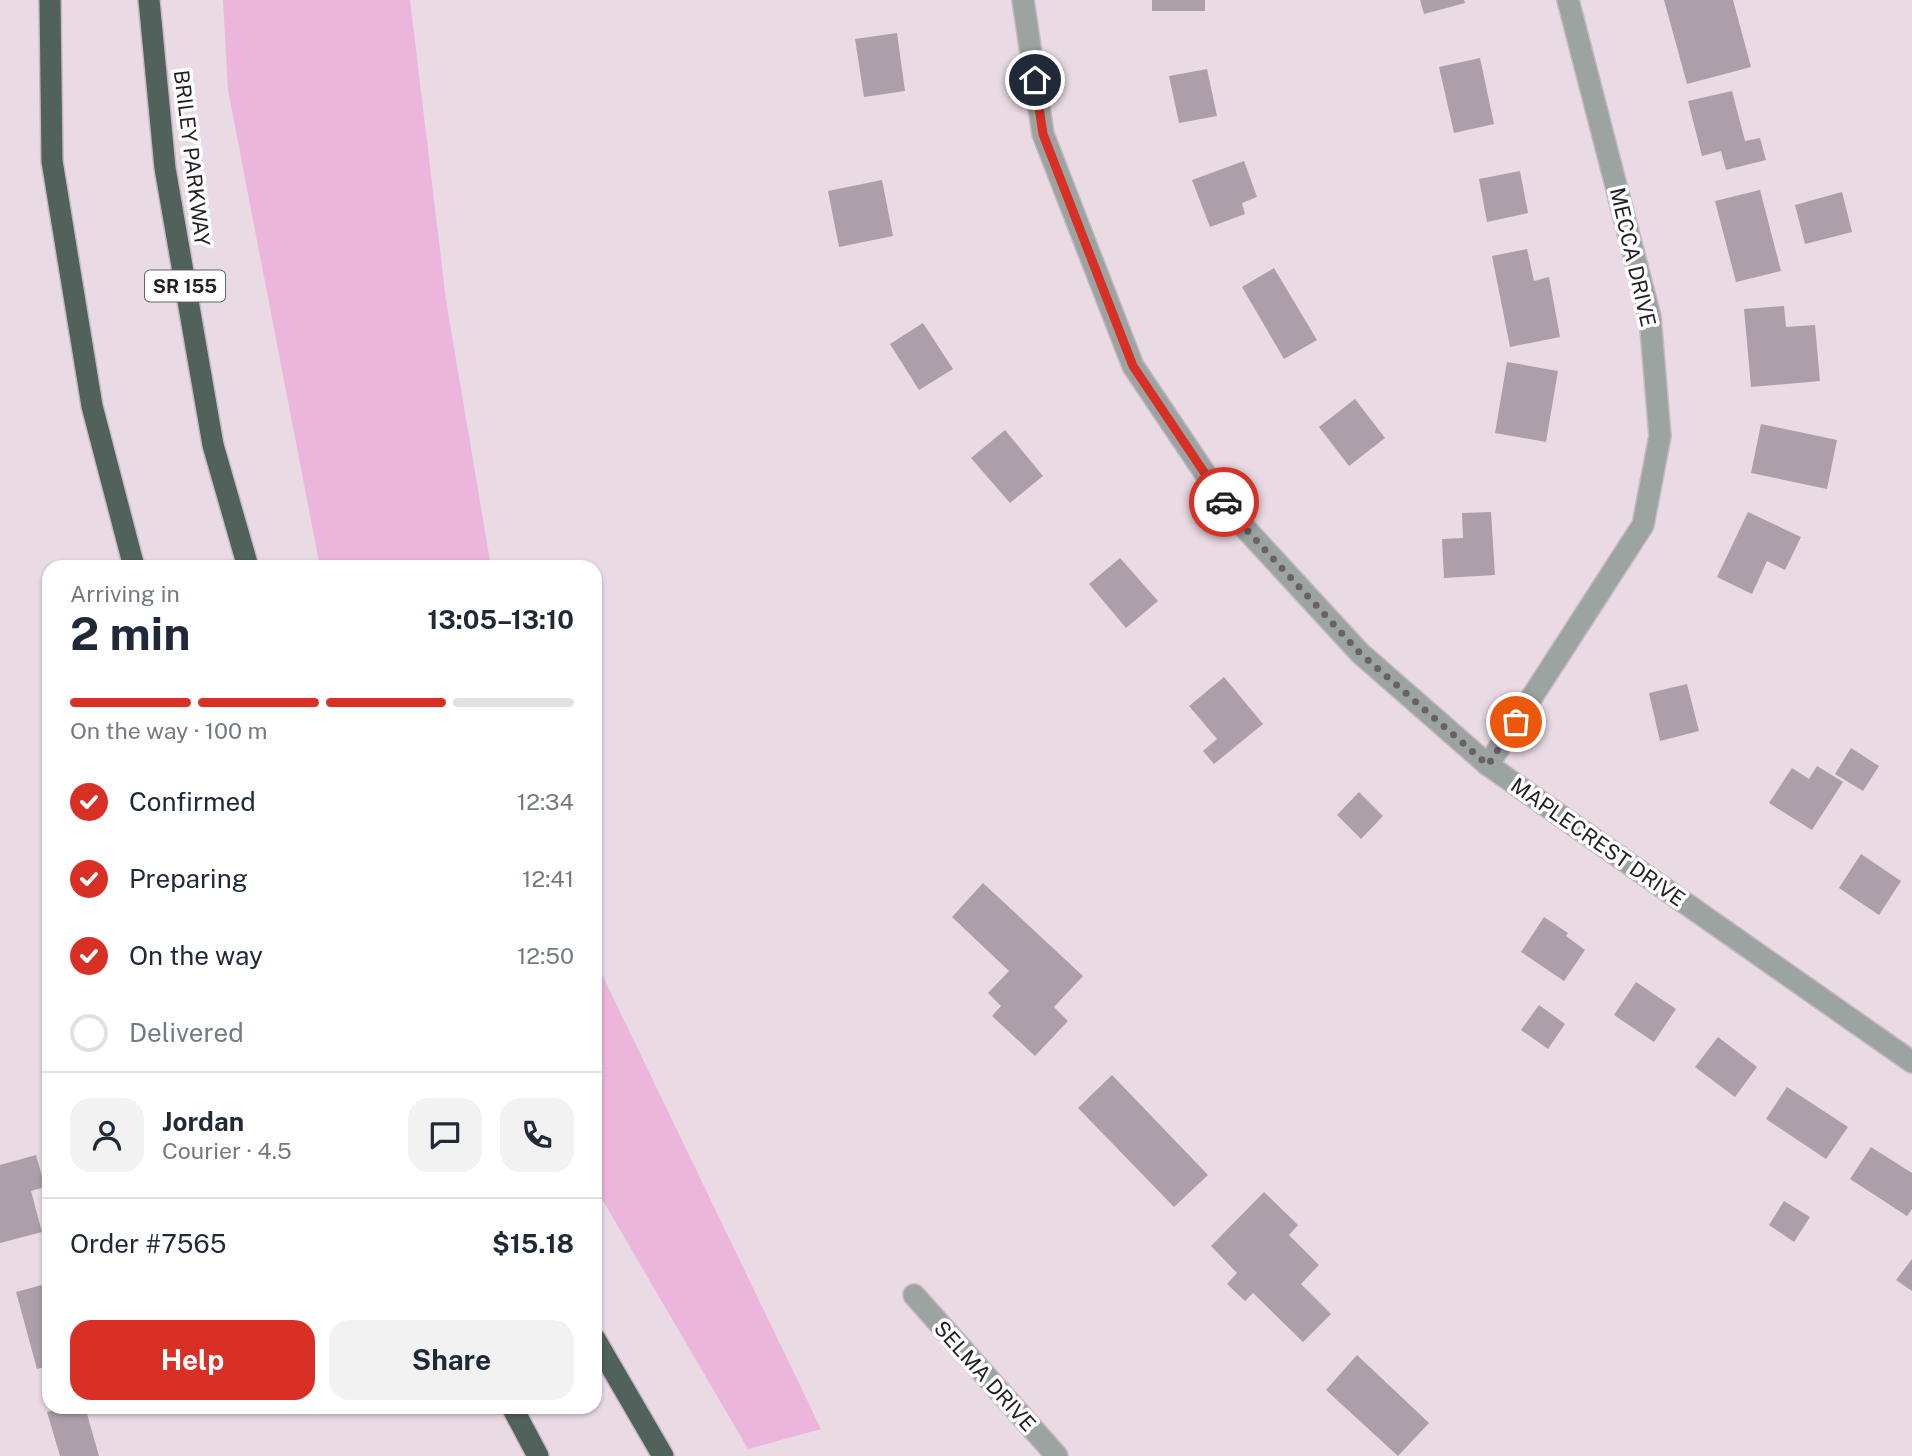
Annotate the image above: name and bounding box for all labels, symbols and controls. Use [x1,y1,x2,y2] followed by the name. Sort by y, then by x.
[1005,50,1065,110] pin
[1016,61,1054,99] icon: home
[169,69,215,248] street label: BRILEY PARKWAY
[1605,185,1661,329] street label: MECCA DRIVE
[145,270,225,302] road number: SR 155
[1189,467,1259,537] courier
[1205,483,1243,521] icon: car
[70,580,180,607] text: Arriving in
[427,604,574,635] text: 13:05–13:10
[70,606,190,660] text: 2 min
[1486,692,1546,752] pin
[1497,703,1535,741] icon: bag
[70,717,267,744] text: On the way · 100 m
[1506,772,1690,912] street label: MAPLECREST DRIVE
[70,783,108,821] icon: check
[129,786,256,817] text: Confirmed
[517,788,574,815] text: 12:34
[70,860,108,898] icon: check
[129,863,248,894] text: Preparing
[522,865,574,892] text: 12:41
[70,937,108,975] icon: check
[129,940,263,971] text: On the way
[517,942,574,969] text: 12:50
[129,1017,244,1048] text: Delivered
[70,1098,144,1172] button: person
[408,1098,482,1172] button: chat
[500,1098,574,1172] button: phone
[162,1106,244,1137] text: Jordan
[162,1137,292,1164] text: Courier · 4.5
[70,1228,226,1259] text: Order #7565
[492,1228,574,1259] text: $15.18
[929,1316,1041,1436] street label: SELMA DRIVE
[70,1320,315,1400] button: Help
[329,1320,574,1400] button: Share

